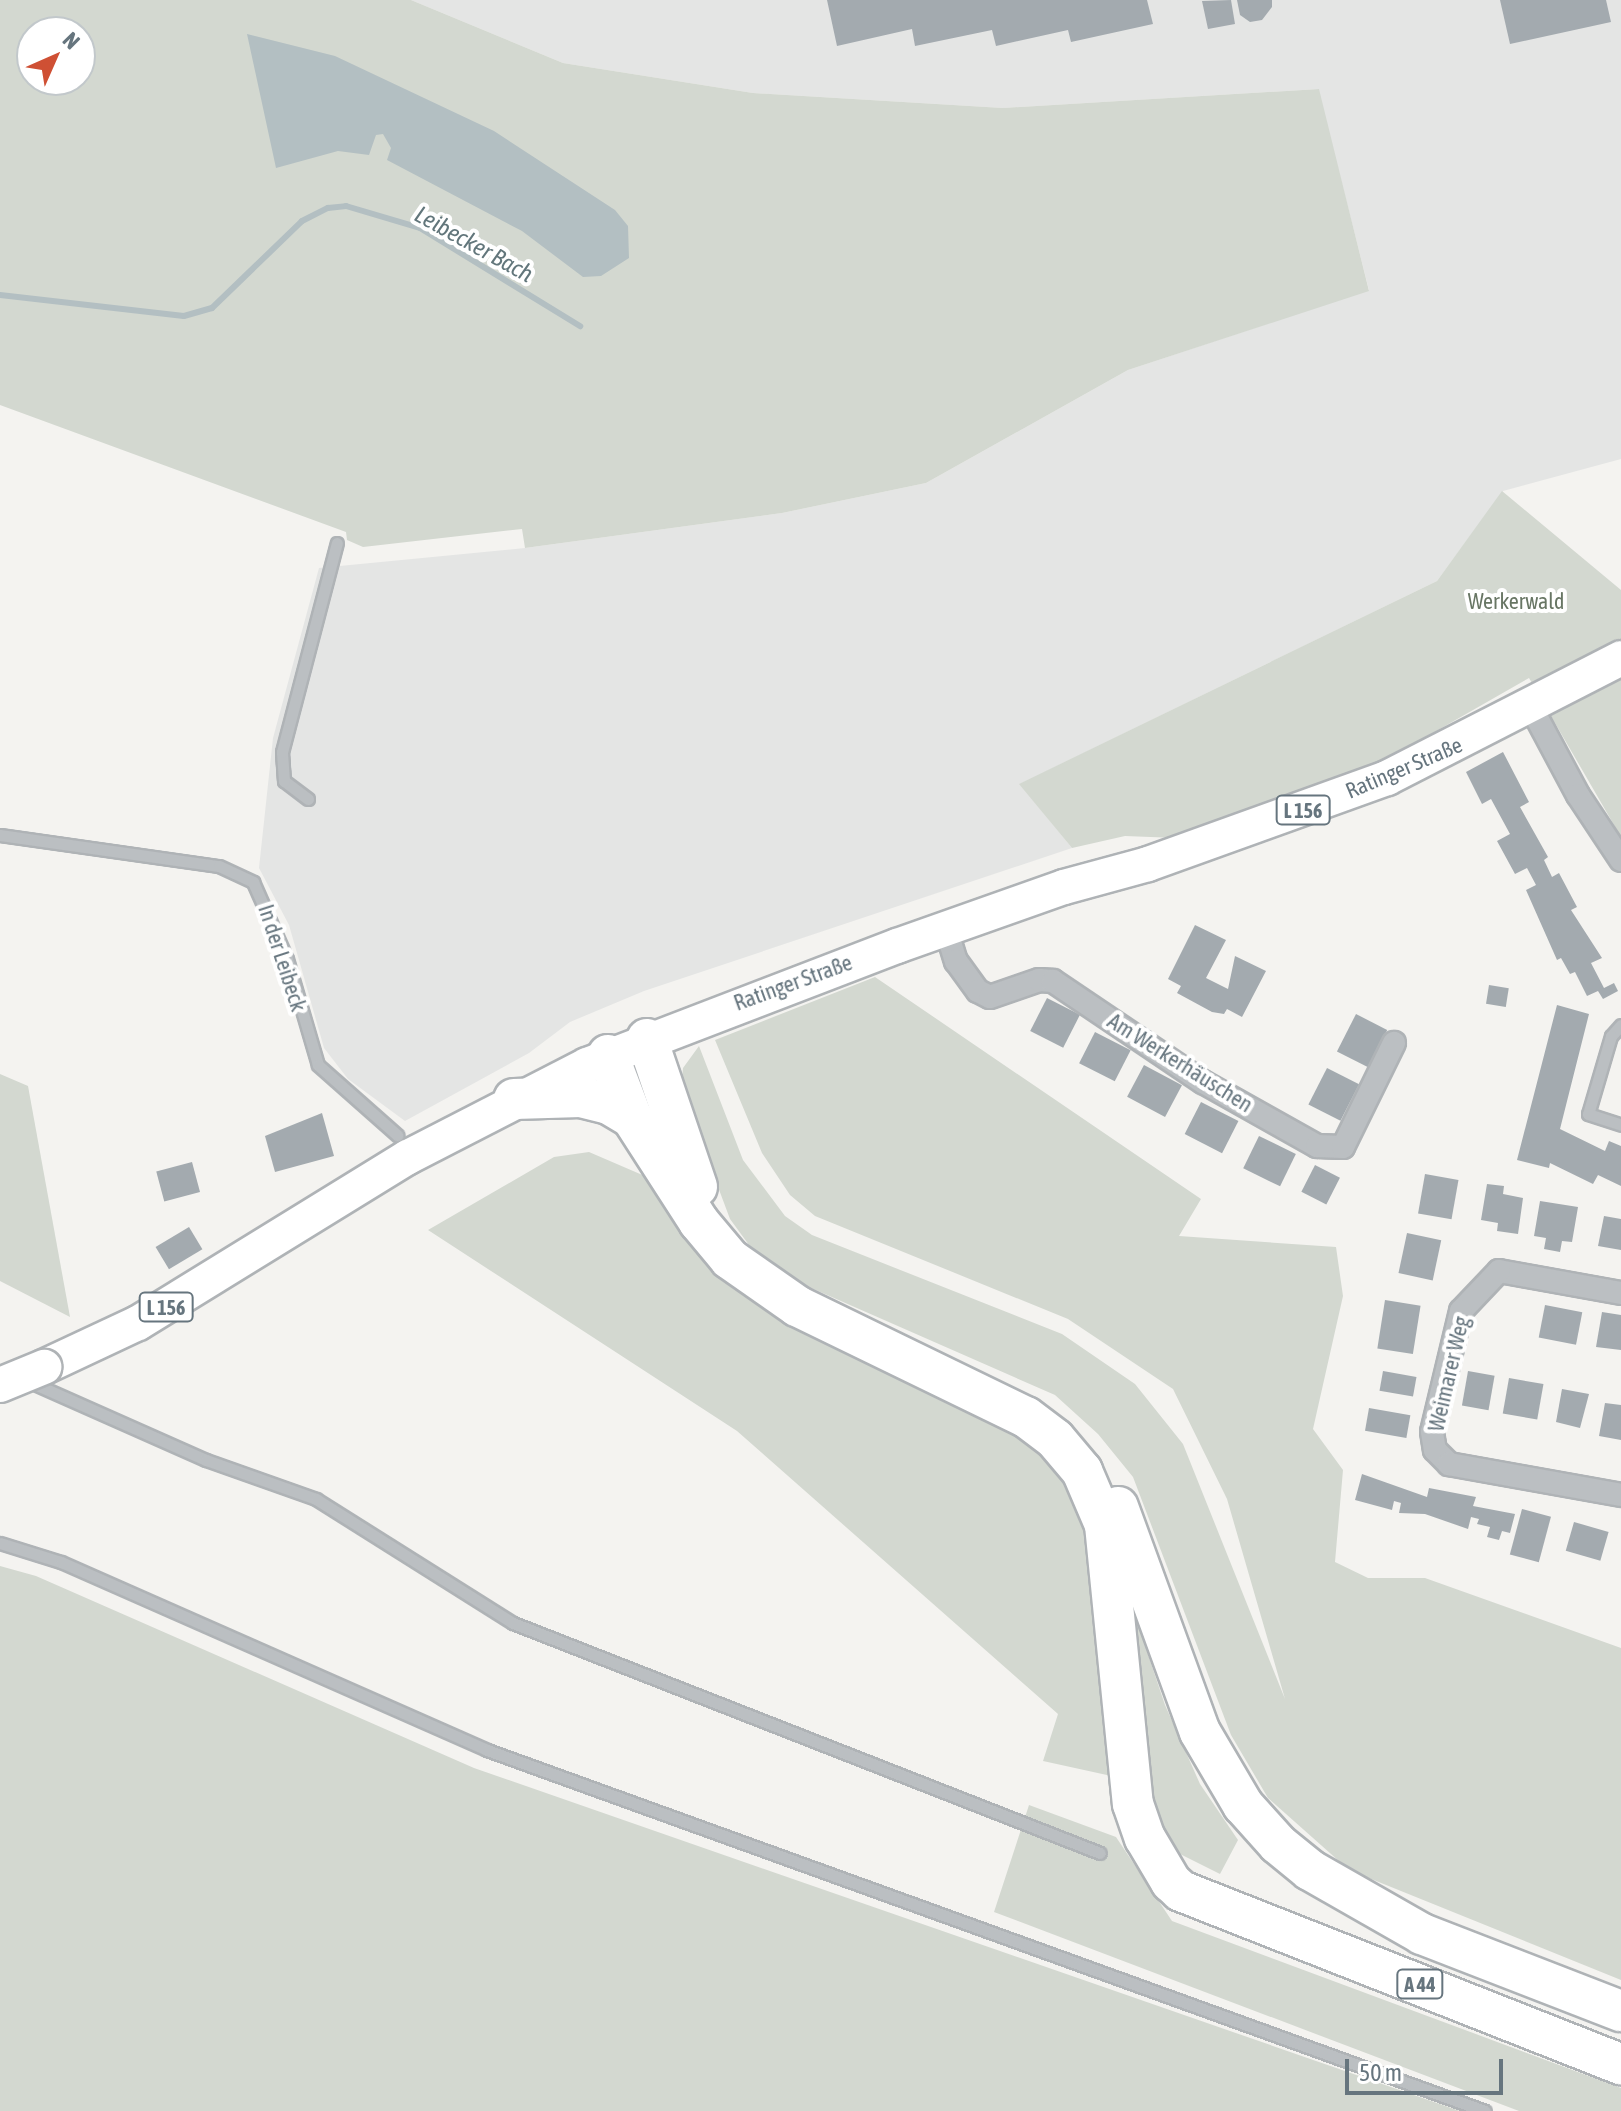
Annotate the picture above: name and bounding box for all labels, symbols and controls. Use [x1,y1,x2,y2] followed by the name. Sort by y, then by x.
[16,16,96,96] north arrow
[58,27,85,54] text: N
[410,200,538,288] water label: Leibecker Bach
[1468,589,1564,615] park label: Werkerwald
[1342,732,1466,804] street label: Ratinger Straße
[1275,794,1331,826] road number: L 156
[252,901,312,1015] street label: In der Leibeck
[730,949,856,1017] street label: Ratinger Straße
[1103,1008,1257,1118] street label: Am Werkerhäuschen
[138,1291,194,1323] road number: L 156
[1423,1314,1475,1434] street label: Weimarer Weg
[1396,1968,1444,2000] road number: A 44
[1349,2043,1507,2093] scale bar
[1359,2059,1402,2086] text: 50 m

